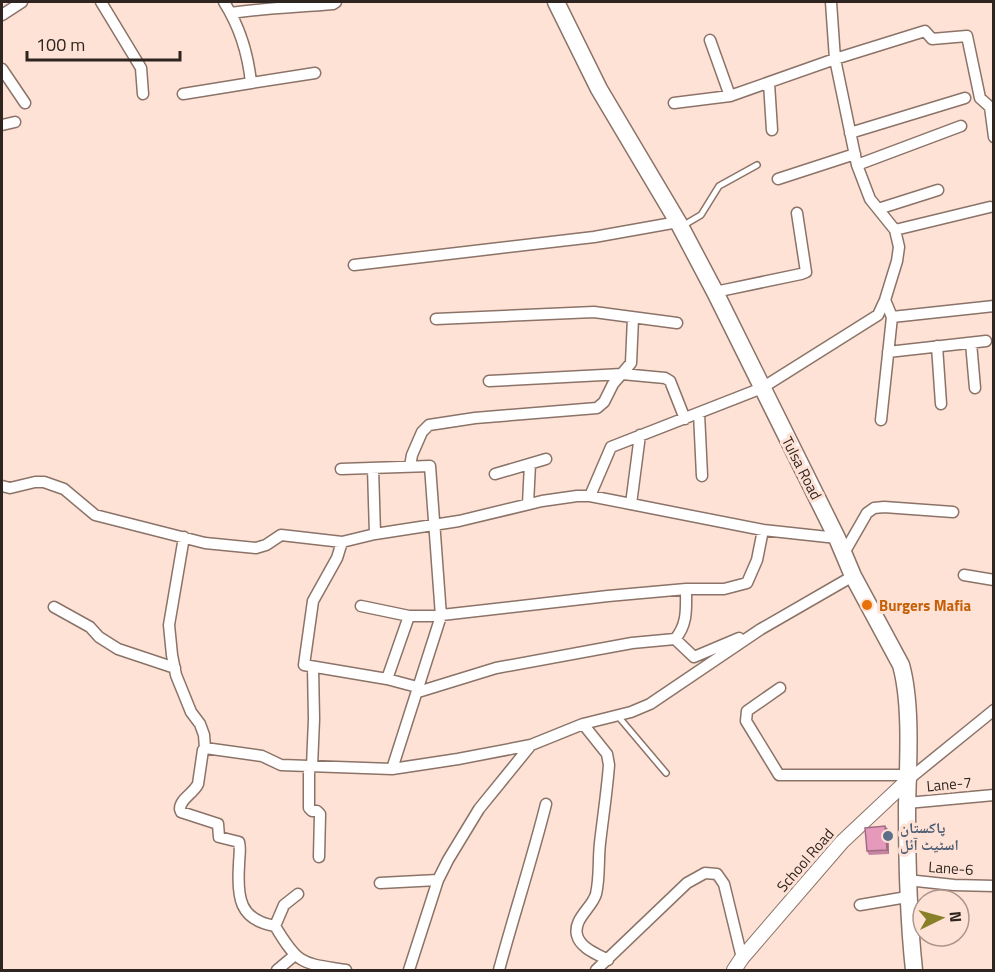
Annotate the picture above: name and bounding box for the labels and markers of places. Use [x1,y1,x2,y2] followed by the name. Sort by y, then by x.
[879,594,971,617] place label: Burgers Mafia
[860,598,874,612] marker: Burgers Mafia
[900,816,959,856] place label: پاکستان اسٹیٹ آئل
[881,829,895,843] marker: پاکستان اسٹیٹ آئل

